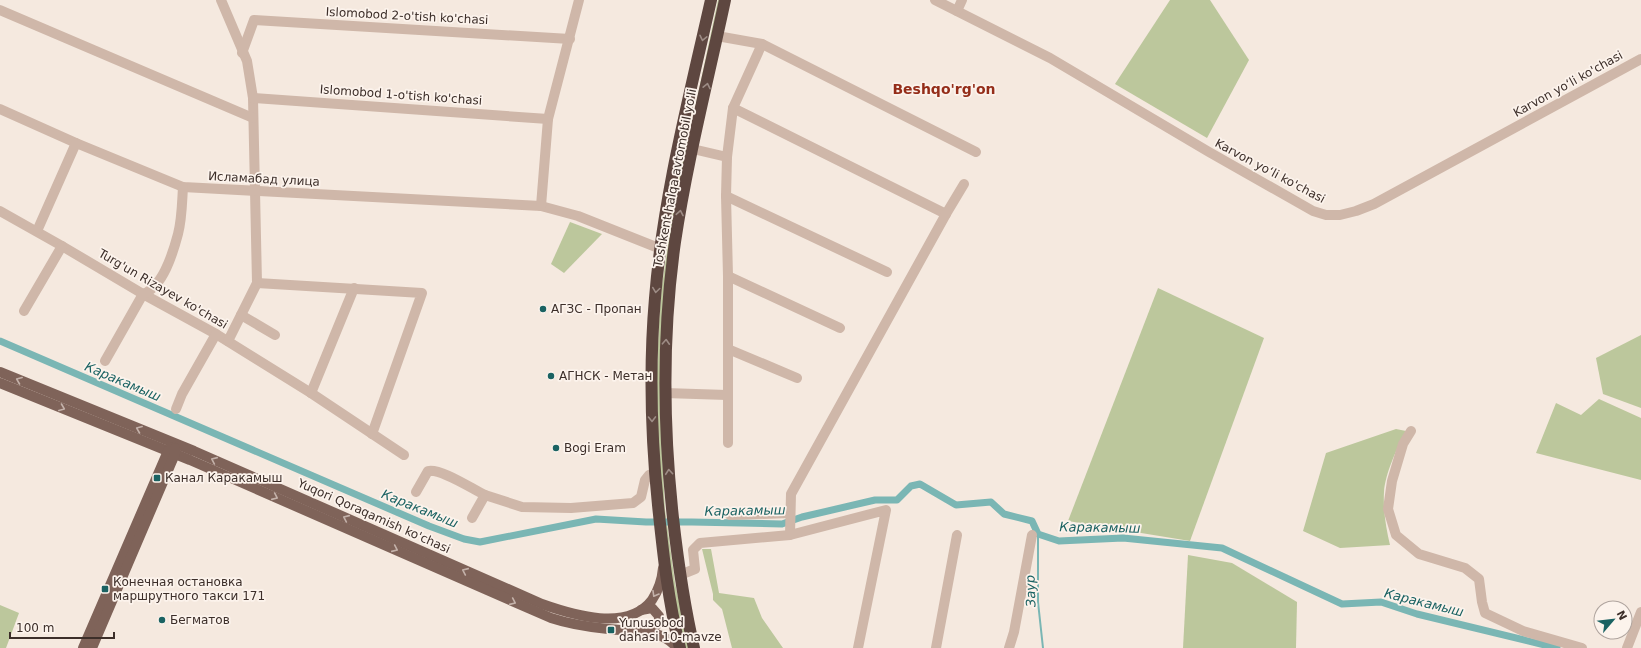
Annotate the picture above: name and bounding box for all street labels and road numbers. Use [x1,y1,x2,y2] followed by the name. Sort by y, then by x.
[325,5,489,27] street label: Islomobod 2-o'tish ko'chasi
[1511,48,1625,120] street label: Karvon yo‘li ko'chasi
[319,82,483,108] street label: Islomobod 1-o'tish ko'chasi
[651,88,699,269] street label: Toshkent halqa avtomobil yo'li
[1212,136,1328,206] street label: Karvon yo‘li ko'chasi
[208,169,320,189] street label: Исламабад улица
[95,246,230,332] street label: Turg'un Rizayev ko'chasi
[295,476,453,556] street label: Yuqori Qoraqamish ko'chasi

